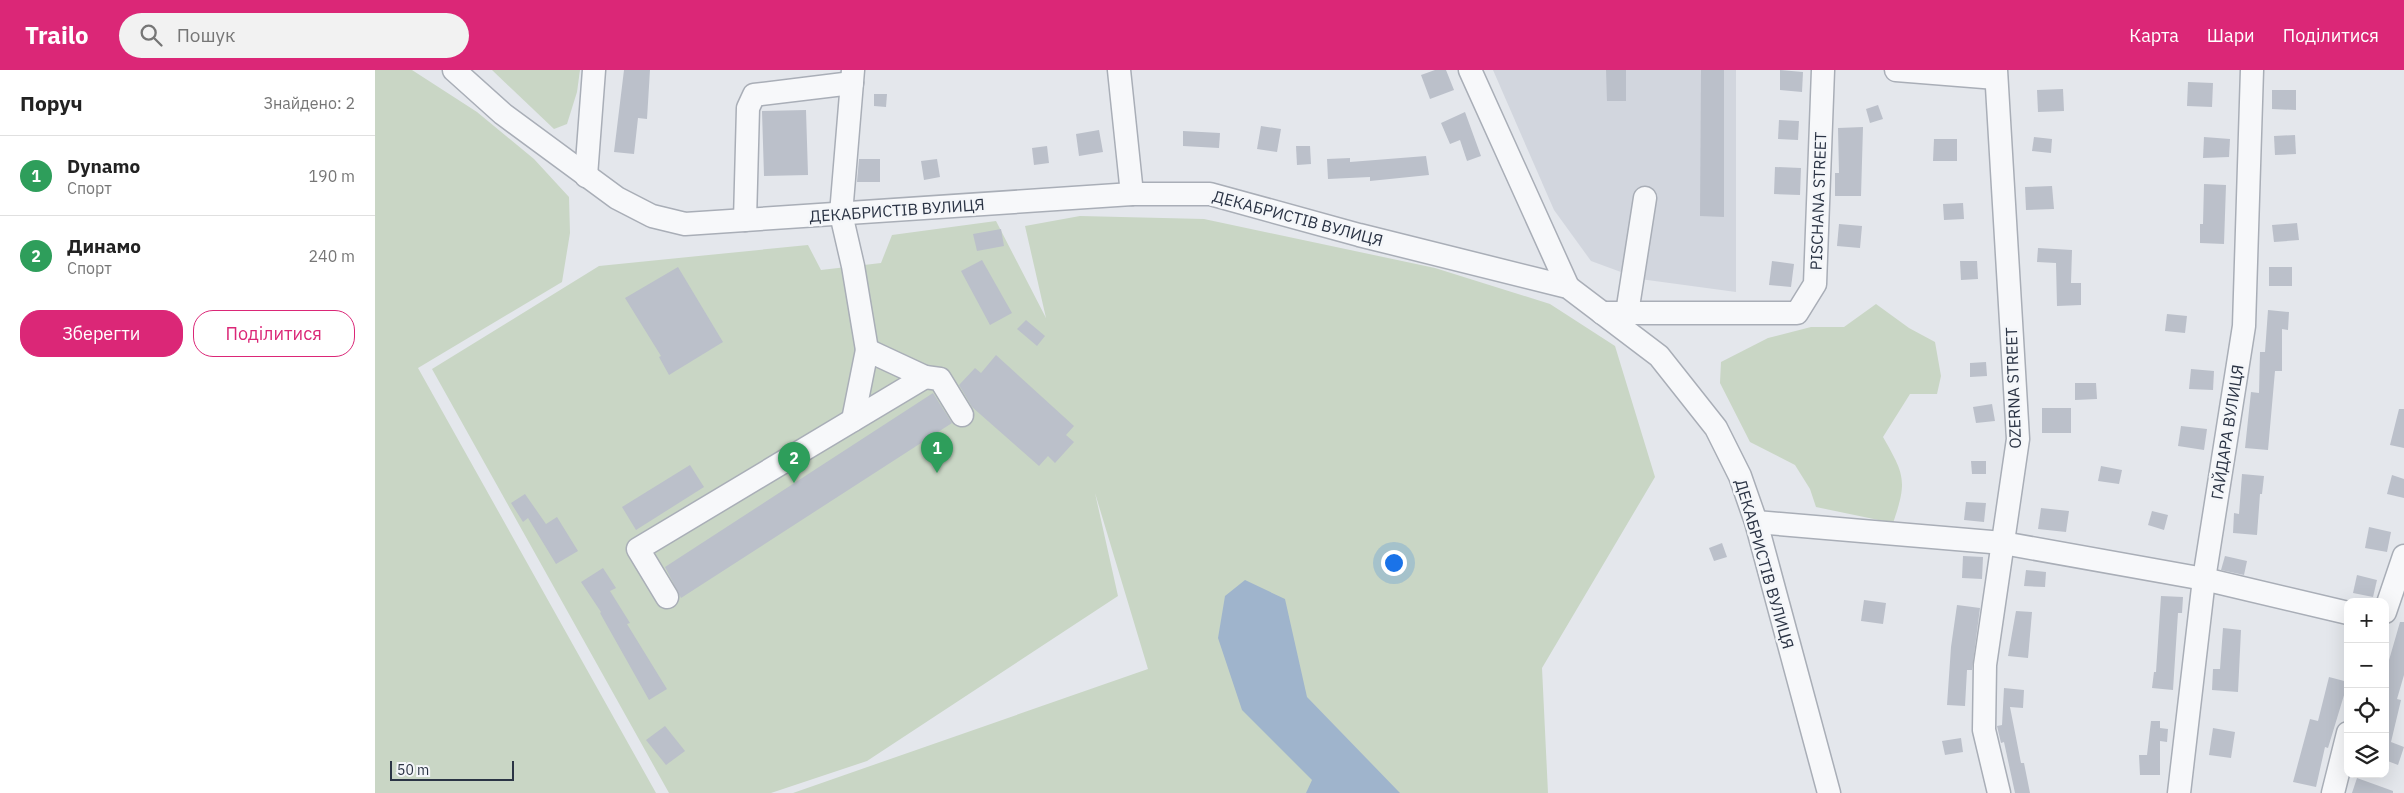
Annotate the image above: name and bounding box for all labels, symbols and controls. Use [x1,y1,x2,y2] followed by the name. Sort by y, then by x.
[119,13,469,58] search box
[25,19,89,51] text: Trailo
[137,21,165,49] icon: search
[177,23,236,47] text: Пошук
[2129,24,2179,47] text: Карта
[2207,24,2255,47] text: Шари
[2283,24,2379,47] text: Поділитися
[20,89,83,117] text: Поруч
[263,93,355,113] text: Знайдено: 2
[1806,131,1830,271] street label: PISCHANA STREET
[67,154,140,178] text: Dynamo
[31,166,41,186] text: 1
[308,166,355,186] text: 190 m
[67,178,112,198] text: Спорт
[1211,186,1385,250] street label: ДЕКАБРИСТІВ ВУЛИЦЯ
[809,194,985,226] street label: ДЕКАБРИСТІВ ВУЛИЦЯ
[67,234,141,258] text: Динамо
[31,246,41,266] text: 2
[308,246,355,266] text: 240 m
[67,258,112,278] text: Спорт
[20,310,183,357] button: Зберегти
[193,310,355,357] button: Поділитися
[2001,327,2025,449] street label: OZERNA STREET
[2206,363,2248,501] street label: ГАЙДАРА ВУЛИЦЯ
[921,432,953,473] pin: 1
[778,442,810,483] pin: 2
[1731,477,1799,651] street label: ДЕКАБРИСТІВ ВУЛИЦЯ
[1381,550,1407,576] your location
[2344,598,2389,778] map controls
[2344,598,2389,643] button: +
[2344,643,2389,688] button: −
[2344,688,2389,733] button: locate
[2344,733,2389,778] button: layers
[390,758,514,781] scale bar
[397,761,429,779] text: 50 m

